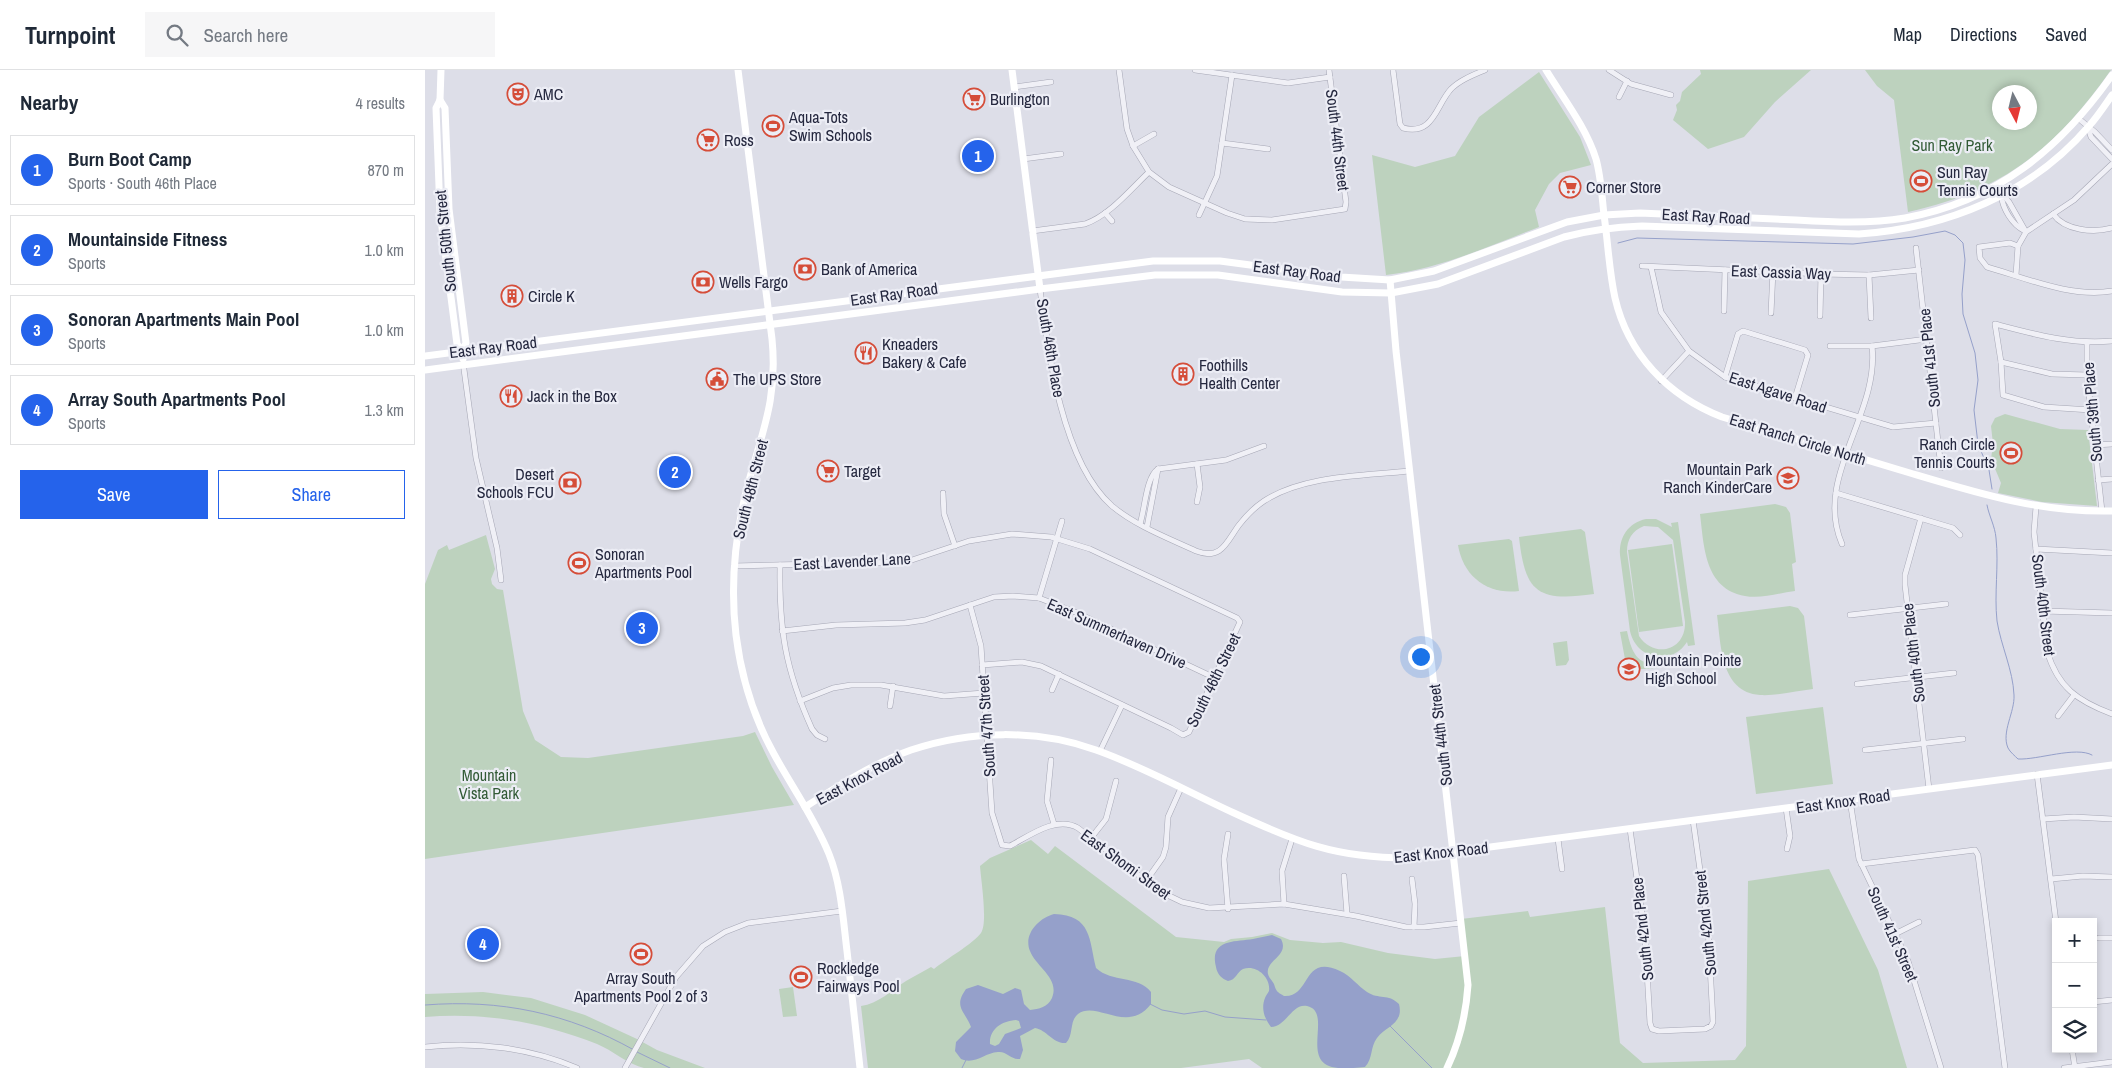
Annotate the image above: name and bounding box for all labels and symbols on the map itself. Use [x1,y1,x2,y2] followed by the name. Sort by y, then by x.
[506,82,530,106] theatre icon: AMC
[533,83,563,105] place label: AMC
[1992,85,2037,130] north arrow
[962,87,986,111] supermarket icon: Burlington
[990,88,1050,110] place label: Burlington
[1321,88,1355,192] street label: South 44th Street
[788,106,872,146] place label: Aqua-Tots Swim Schools
[761,114,785,138] sports icon: Aqua-Tots Swim Schools
[696,128,720,152] supermarket icon: Ross
[724,129,754,151] place label: Ross
[1912,134,1993,156] park label: Sun Ray Park
[962,137,994,175] pin: 1
[1937,161,2018,201] place label: Sun Ray Tennis Courts
[1909,169,1933,193] sports icon: Sun Ray Tennis Courts
[1558,175,1582,199] supermarket icon: Corner Store
[1586,176,1661,198] place label: Corner Store
[429,189,461,293] street label: South 50th Street
[1661,203,1751,229] street label: East Ray Road
[1252,255,1342,287] street label: East Ray Road
[793,257,817,281] bank icon: Bank of America
[821,258,918,280] place label: Bank of America
[1731,259,1832,285] street label: East Cassia Way
[691,270,715,294] bank icon: Wells Fargo
[719,271,788,293] place label: Wells Fargo
[849,277,939,311] street label: East Ray Road
[500,284,524,308] building icon: Circle K
[528,285,575,307] place label: Circle K
[1031,297,1071,399] street label: South 46th Place
[1913,308,1945,408] street label: South 41st Place
[448,331,538,363] street label: East Ray Road
[882,333,967,373] place label: Kneaders Bakery & Cafe
[854,341,878,365] restaurant icon: Kneaders Bakery & Cafe
[1199,354,1281,394] place label: Foothills Health Center
[2077,361,2107,463] street label: South 39th Place
[1171,362,1195,386] building icon: Foothills Health Center
[1726,366,1830,418] street label: East Agave Road
[705,367,729,391] public building icon: The UPS Store
[733,368,821,390] place label: The UPS Store
[499,384,523,408] restaurant icon: Jack in the Box
[527,385,617,407] place label: Jack in the Box
[1727,408,1869,470] street label: East Ranch Circle North
[1914,433,1995,473] place label: Ranch Circle Tennis Courts
[727,436,773,541] street label: South 48th Street
[1999,441,2023,465] sports icon: Ranch Circle Tennis Courts
[659,453,691,491] pin: 2
[1663,458,1772,498] place label: Mountain Park Ranch KinderCare
[816,459,840,483] supermarket icon: Target
[844,460,881,482] place label: Target
[477,463,554,503] place label: Desert Schools FCU
[1776,466,1800,490] school or university icon: Mountain Park Ranch KinderCare
[558,471,582,495] bank icon: Desert Schools FCU
[594,543,692,583] place label: Sonoran Apartments Pool
[793,547,911,575] street label: East Lavender Lane
[567,551,591,575] sports icon: Sonoran Apartments Pool
[2027,553,2061,657] street label: South 40th Street
[1044,592,1190,674] street label: East Summerhaven Drive
[1896,602,1930,704] street label: South 40th Place
[626,609,658,647] pin: 3
[1181,629,1245,731] street label: South 46th Street
[1408,644,1434,670] your location
[1645,649,1741,689] place label: Mountain Pointe High School
[1617,657,1641,681] school or university icon: Mountain Pointe High School
[971,674,1001,778] street label: South 47th Street
[1423,683,1457,787] street label: South 44th Street
[812,746,906,810] street label: East Knox Road
[459,764,520,804] park label: Mountain Vista Park
[1795,784,1891,818] street label: East Knox Road
[1076,824,1176,904] street label: East Shomi Street
[1393,836,1489,868] street label: East Knox Road
[1688,869,1721,977] street label: South 42nd Street
[1626,876,1658,982] street label: South 42nd Place
[1862,883,1924,985] street label: South 41st Street
[467,925,499,963] pin: 4
[629,942,653,966] sports icon: Array South Apartments Pool 2 of 3
[817,957,900,997] place label: Rockledge Fairways Pool
[789,965,813,989] sports icon: Rockledge Fairways Pool
[573,967,708,1007] place label: Array South Apartments Pool 2 of 3

